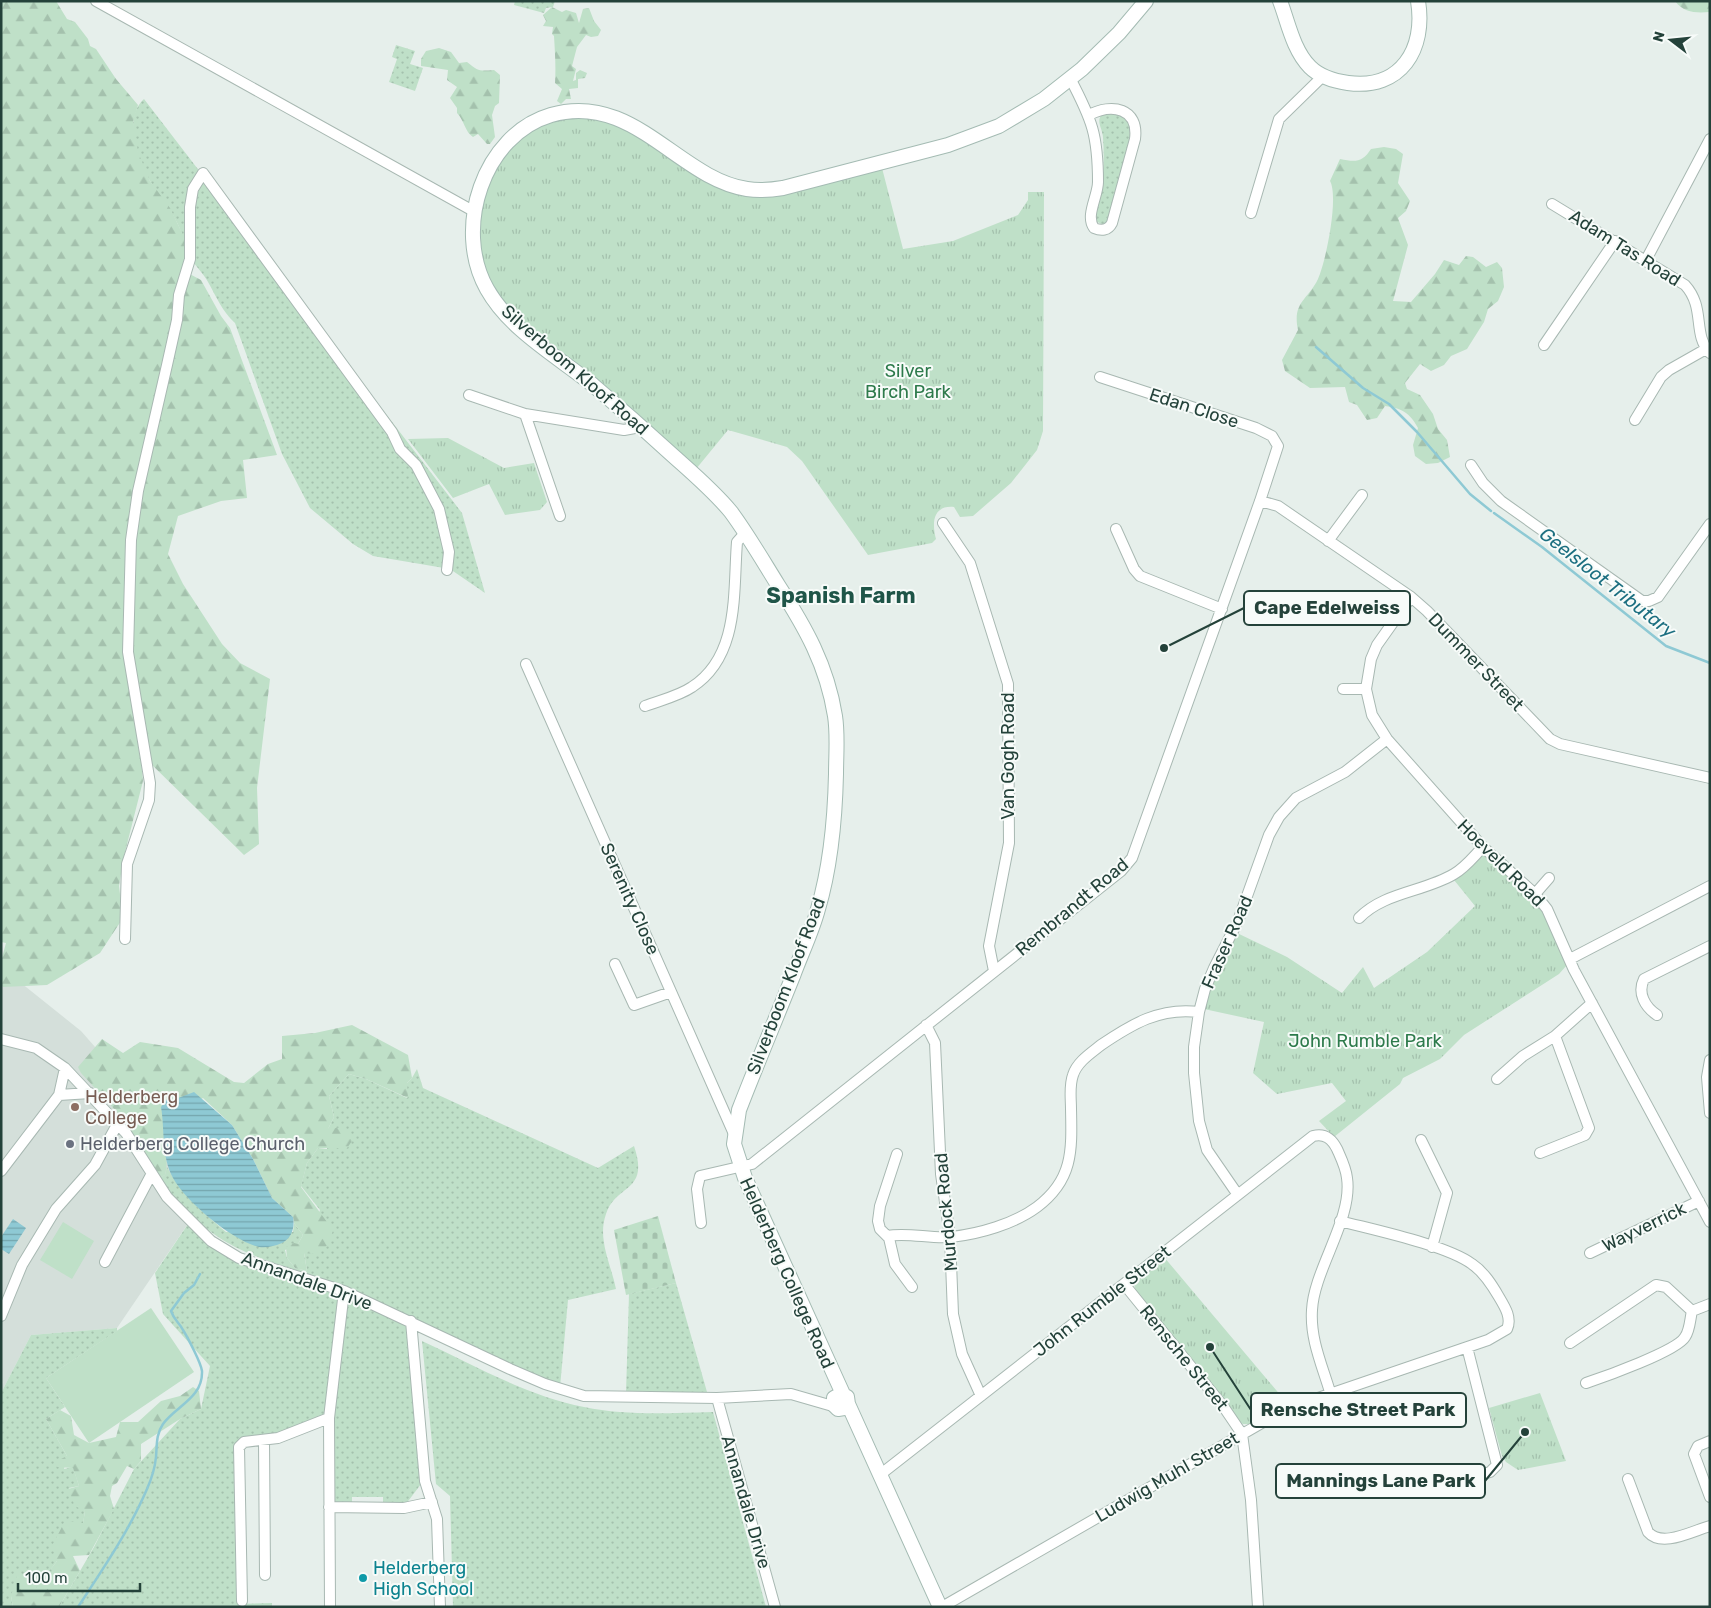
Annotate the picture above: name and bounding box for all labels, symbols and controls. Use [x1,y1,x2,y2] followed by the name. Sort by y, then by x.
[1646,15,1696,65] north arrow
[1649,29,1669,44] text: N
[1565,205,1685,291] street label: Adam Tas Road
[497,300,653,440] street label: Silverboom Kloof Road
[865,360,952,403] park label: Silver Birch Park
[1147,383,1241,433] street label: Edan Close
[1535,522,1681,643] water label: Geelsloot Tributary
[766,582,916,609] district label: Spanish Farm
[1244,591,1410,625] callout: Cape Edelweiss
[1254,596,1400,619] text: Cape Edelweiss
[1424,608,1528,716] street label: Dummer Street
[997,692,1019,820] street label: Van Gogh Road
[1453,815,1549,911] street label: Hoeveld Road
[596,840,664,958] street label: Serenity Close
[1011,853,1133,961] street label: Rembrandt Road
[1197,892,1257,992] street label: Fraser Road
[742,894,830,1078] street label: Silverboom Kloof Road
[1288,1030,1443,1052] park label: John Rumble Park
[85,1086,178,1129] place label: Helderberg College
[69,1101,81,1113] marker: Helderberg College
[80,1133,305,1155] place label: Helderberg College Church
[64,1138,76,1150] marker: Helderberg College Church
[930,1152,962,1272] street label: Murdock Road
[735,1174,839,1372] street label: Helderberg College Road
[1598,1197,1690,1257] street label: Wayverrick
[1029,1241,1175,1361] street label: John Rumble Street
[239,1247,375,1315] street label: Annandale Drive
[1135,1301,1233,1415] street label: Rensche Street
[1251,1393,1466,1427] callout: Rensche Street Park
[1261,1398,1455,1421] text: Rensche Street Park
[1091,1427,1243,1527] street label: Ludwig Muhl Street
[716,1433,776,1571] street label: Annandale Drive
[1276,1464,1485,1498] callout: Mannings Lane Park
[1286,1469,1476,1492] text: Mannings Lane Park
[373,1557,473,1600] place label: Helderberg High School
[18,1560,140,1592] scale bar
[25,1569,67,1587] text: 100 m
[357,1572,369,1584] marker: Helderberg High School

